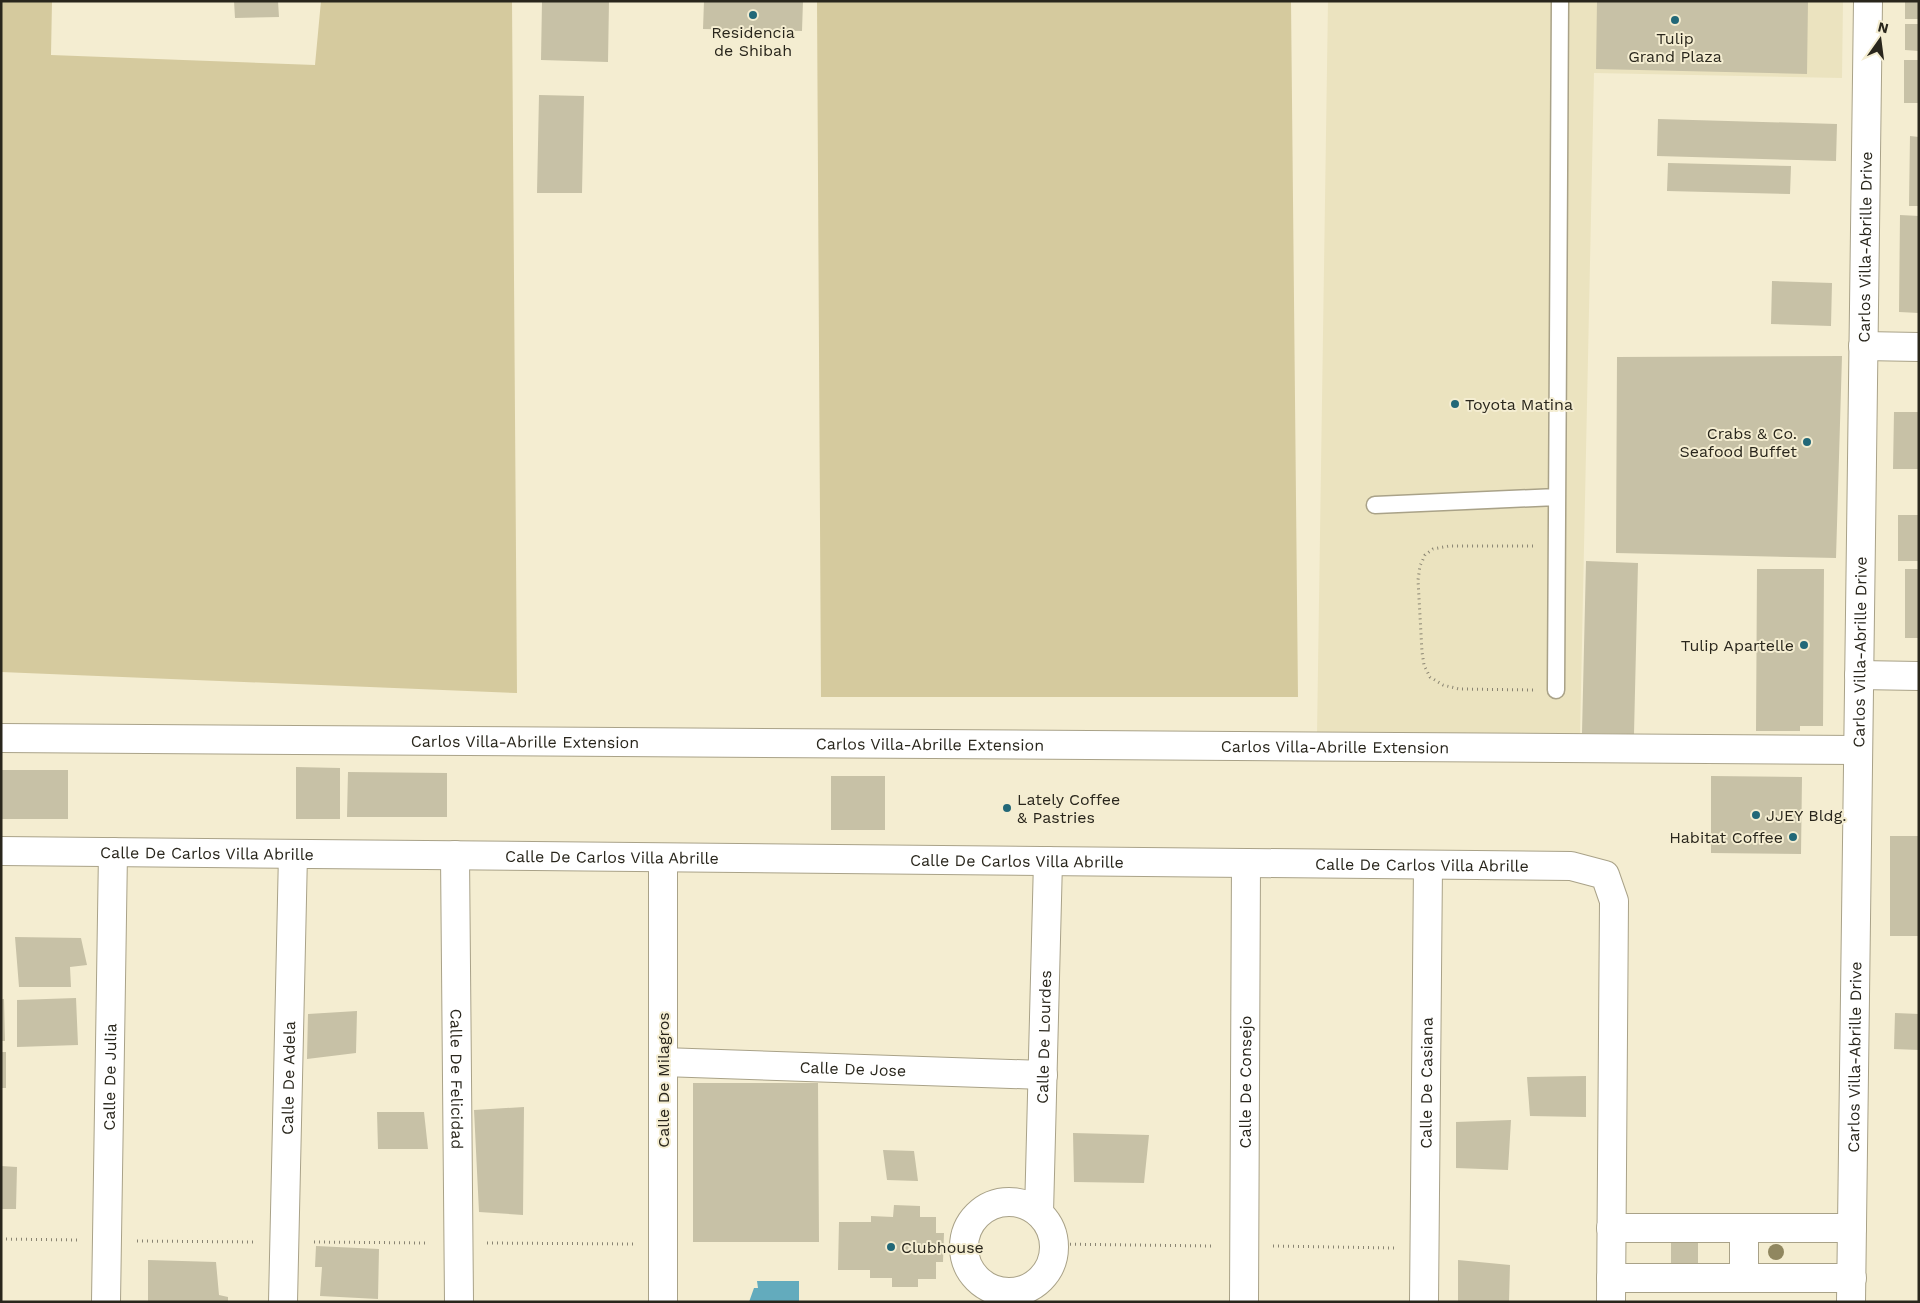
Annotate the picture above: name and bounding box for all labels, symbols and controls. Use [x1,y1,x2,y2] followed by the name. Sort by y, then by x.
[747,9,759,21] marker: Residencia de Shibah
[1669,14,1681,26] marker: Tulip Grand Plaza
[1855,15,1905,65] north arrow
[1876,18,1890,36] text: N
[711,23,795,60] place label: Residencia de Shibah
[1628,29,1722,66] place label: Tulip Grand Plaza
[1854,151,1876,343] street label: Carlos Villa-Abrille Drive
[1465,395,1573,414] place label: Toyota Matina
[1449,398,1461,410] marker: Toyota Matina
[1679,424,1797,461] place label: Crabs & Co. Seafood Buffet
[1801,436,1813,448] marker: Crabs & Co. Seafood Buffet
[1849,556,1870,748] street label: Carlos Villa-Abrille Drive
[1681,636,1794,655] place label: Tulip Apartelle
[1798,639,1810,651] marker: Tulip Apartelle
[411,731,639,752] street label: Carlos Villa-Abrille Extension
[816,734,1044,754] street label: Carlos Villa-Abrille Extension
[1221,736,1449,757] street label: Carlos Villa-Abrille Extension
[1017,790,1120,827] place label: Lately Coffee & Pastries
[1001,802,1013,814] marker: Lately Coffee & Pastries
[1766,806,1846,825] place label: JJEY Bldg.
[1750,809,1762,821] marker: JJEY Bldg.
[1669,828,1783,847] place label: Habitat Coffee
[1787,831,1799,843] marker: Habitat Coffee
[100,842,314,863] street label: Calle De Carlos Villa Abrille
[505,846,719,867] street label: Calle De Carlos Villa Abrille
[910,850,1124,871] street label: Calle De Carlos Villa Abrille
[1315,854,1529,875] street label: Calle De Carlos Villa Abrille
[1843,961,1865,1153] street label: Carlos Villa-Abrille Drive
[1032,970,1055,1104] street label: Calle De Lourdes
[447,1009,467,1149] street label: Calle De Felicidad
[654,1012,673,1148] street label: Calle De Milagros
[1235,1016,1255,1148] street label: Calle De Consejo
[1416,1017,1436,1149] street label: Calle De Casiana
[277,1021,299,1135] street label: Calle De Adela
[99,1023,120,1131] street label: Calle De Julia
[799,1057,907,1080] street label: Calle De Jose
[901,1238,984,1257] place label: Clubhouse
[885,1241,897,1253] marker: Clubhouse

